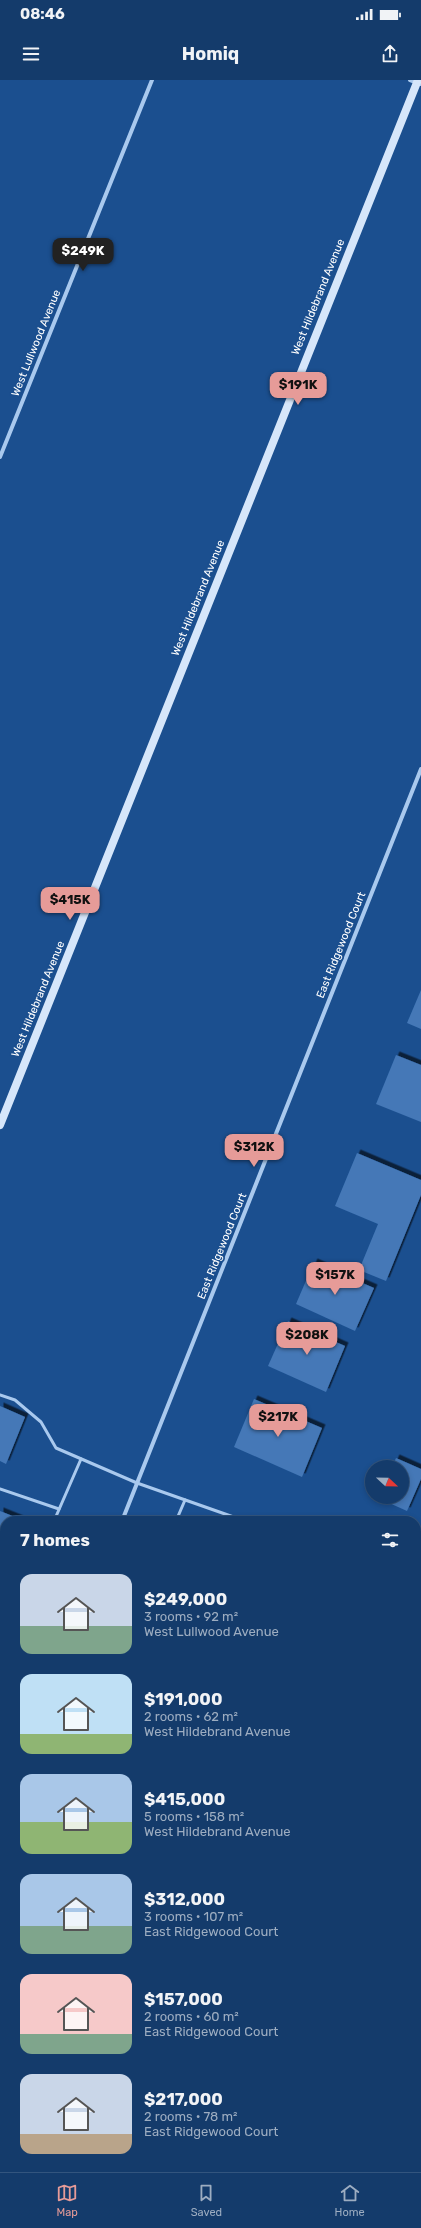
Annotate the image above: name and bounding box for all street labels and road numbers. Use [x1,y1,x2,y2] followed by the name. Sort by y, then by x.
[289,237,347,357] street label: West Hildebrand Avenue
[9,288,63,398] street label: West Lullwood Avenue
[169,538,227,658] street label: West Hildebrand Avenue
[314,889,369,1000] street label: East Ridgewood Court
[9,939,67,1059] street label: West Hildebrand Avenue
[195,1190,250,1301] street label: East Ridgewood Court

